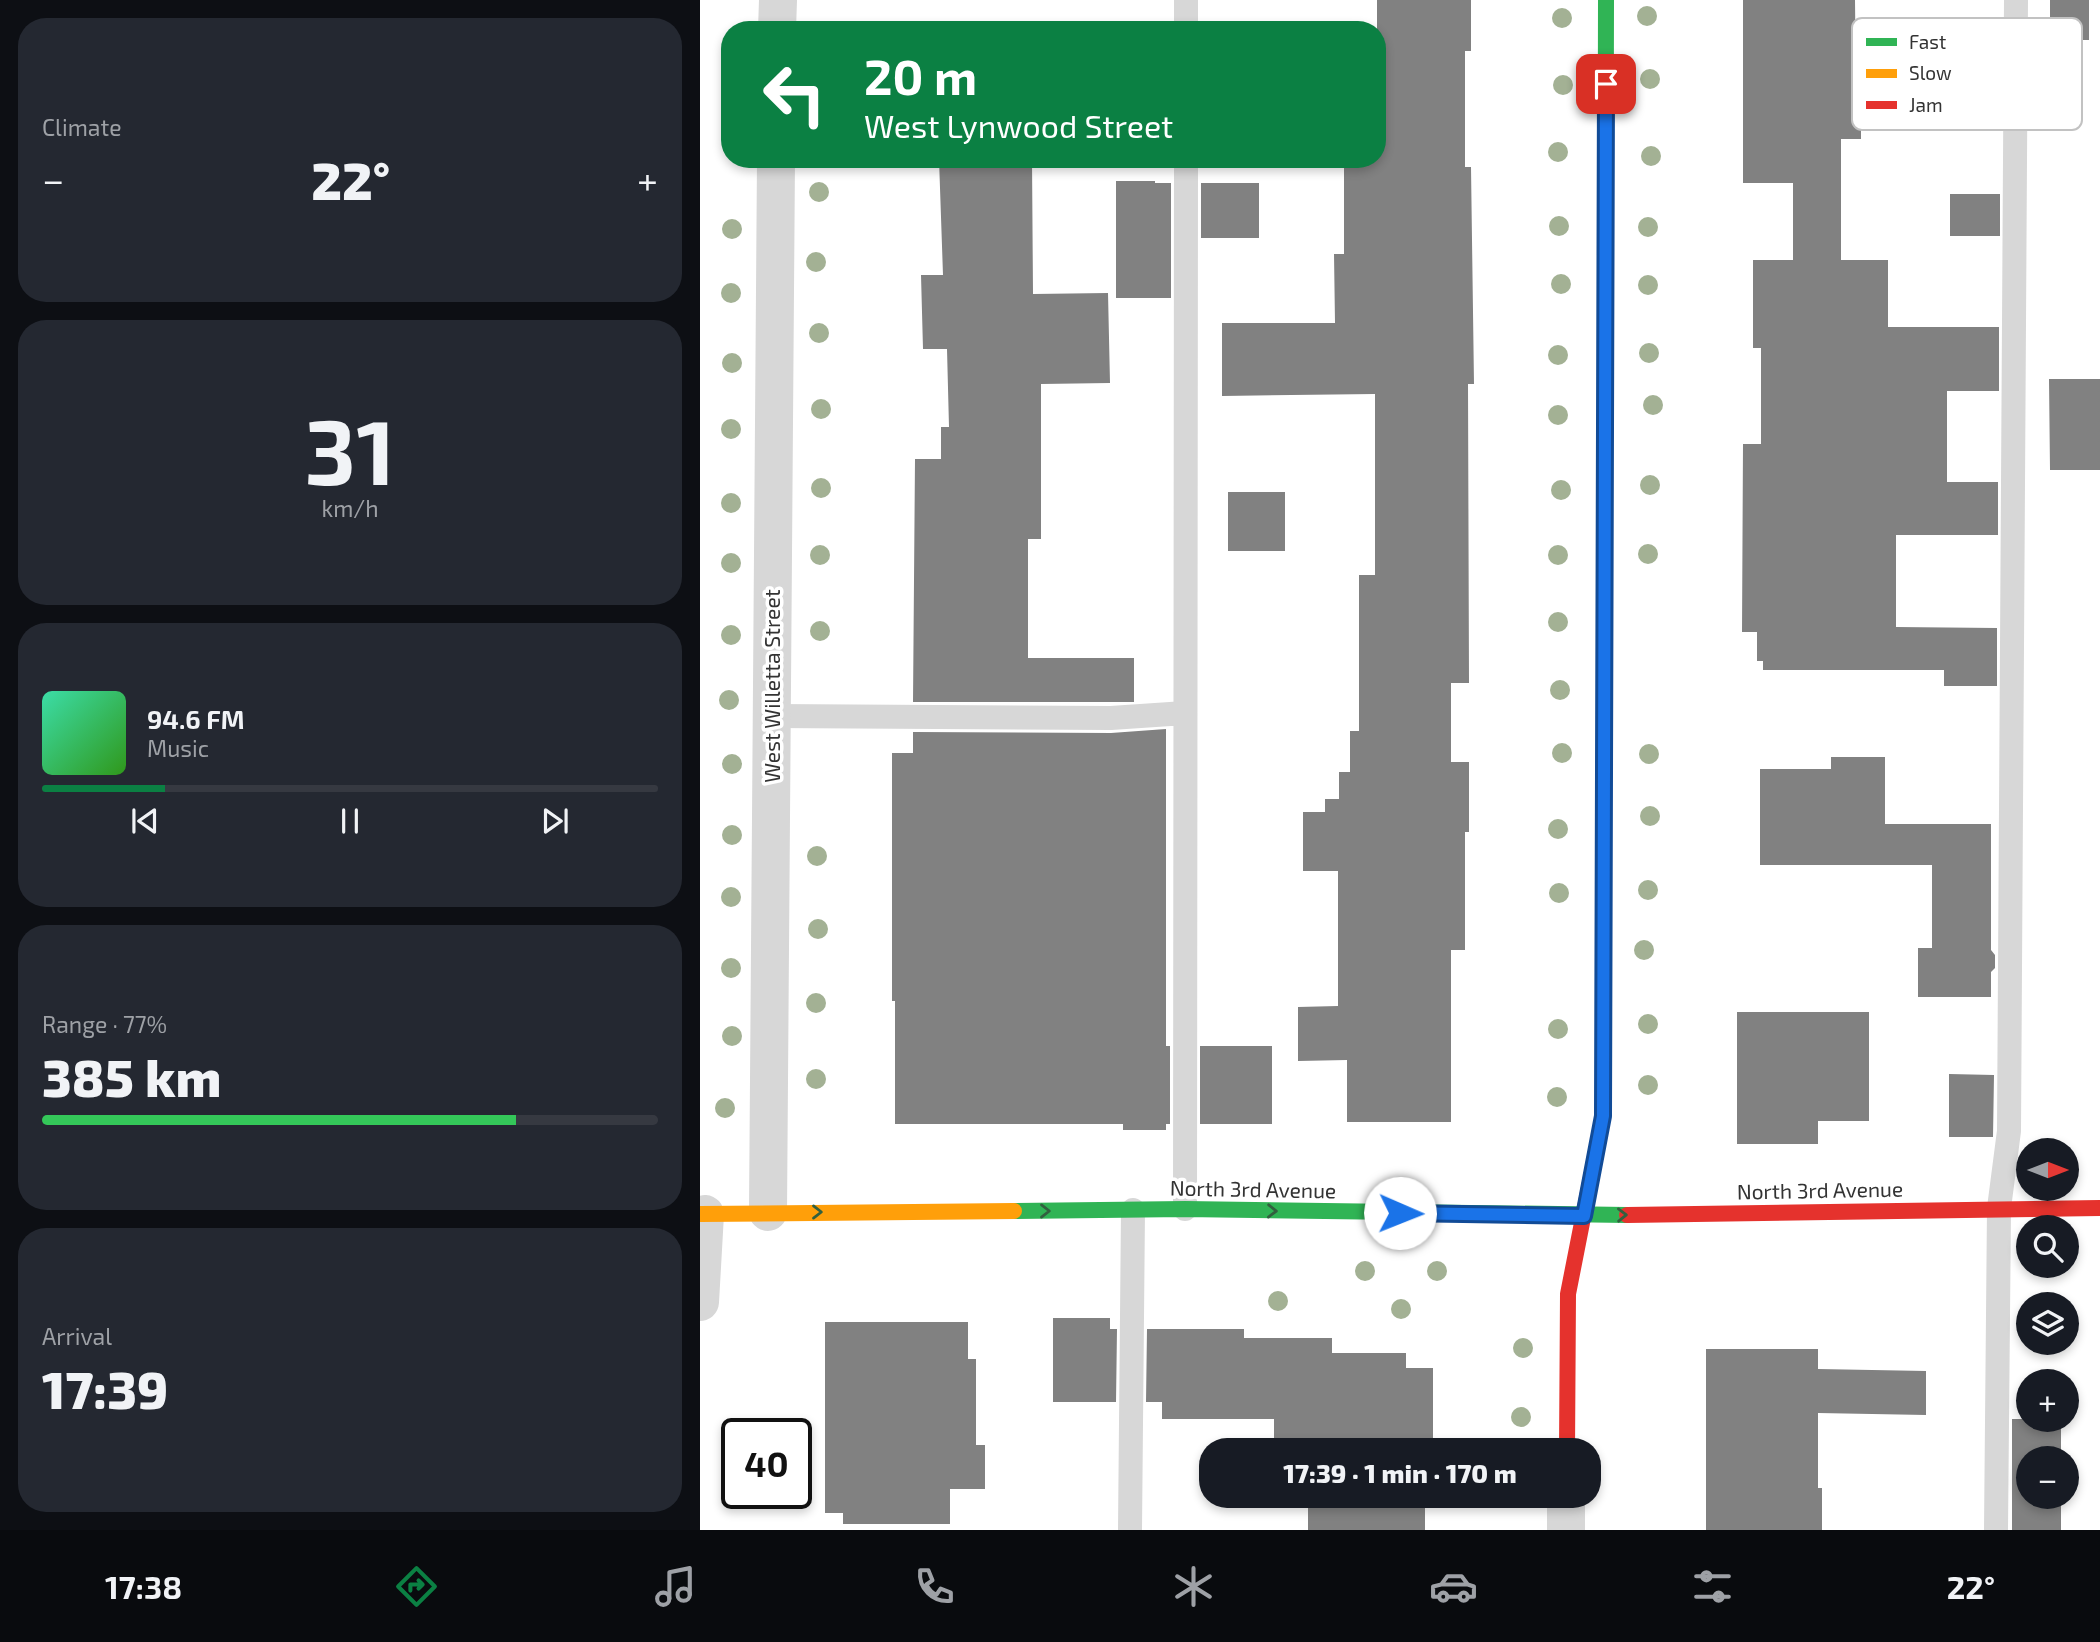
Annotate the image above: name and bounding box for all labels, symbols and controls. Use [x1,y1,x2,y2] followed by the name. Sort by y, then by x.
[1852,18,2082,130] legend
[1909,30,1946,53] text: Fast
[864,46,977,105] text: 20 m
[749,49,840,140] icon: left
[1576,54,1636,114] pin
[1909,61,1952,84] text: Slow
[1587,65,1625,103] icon: arrive
[1909,93,1943,116] text: Jam
[864,106,1173,144] text: West Lynwood Street
[42,113,122,141] text: Climate
[311,148,390,210] text: 22°
[42,156,64,202] text: −
[637,156,658,202] text: +
[305,394,395,503] text: 31
[321,494,379,522] text: km/h
[759,589,784,783] street label: West Willetta Street
[147,703,244,734] text: 94.6 FM
[147,734,209,762] text: Music
[126,802,164,840] icon: previous
[331,802,369,840] icon: pause
[536,802,574,840] icon: next
[42,1010,167,1038] text: Range · 77%
[42,1045,221,1107] text: 385 km
[2016,1138,2079,1200] north arrow
[2016,1138,2079,1509] map controls
[1170,1175,1336,1202] street label: North 3rd Avenue
[1363,1176,1437,1250] position arrow
[1737,1176,1903,1203] street label: North 3rd Avenue
[1039,1203,1050,1218] one-way arrow
[1267,1203,1278,1218] one-way arrow
[812,1204,823,1220] one-way arrow
[1617,1207,1628,1223] one-way arrow
[2016,1215,2079,1278] button: search
[2016,1292,2079,1355] button: layers
[42,1322,112,1350] text: Arrival
[42,1357,168,1419] text: 17:39
[2016,1369,2079,1432] button: +
[721,1418,812,1509] speed limit sign: 40
[2016,1446,2079,1509] button: −
[1283,1457,1517,1488] text: 17:39 · 1 min · 170 m
[392,1562,441,1611] icon: directions
[651,1562,700,1611] icon: music
[910,1562,959,1611] icon: phone
[1169,1562,1218,1611] icon: climate
[1429,1562,1478,1611] icon: car
[1688,1562,1737,1611] icon: filters
[105,1567,182,1605] text: 17:38
[1947,1567,1995,1605] text: 22°

